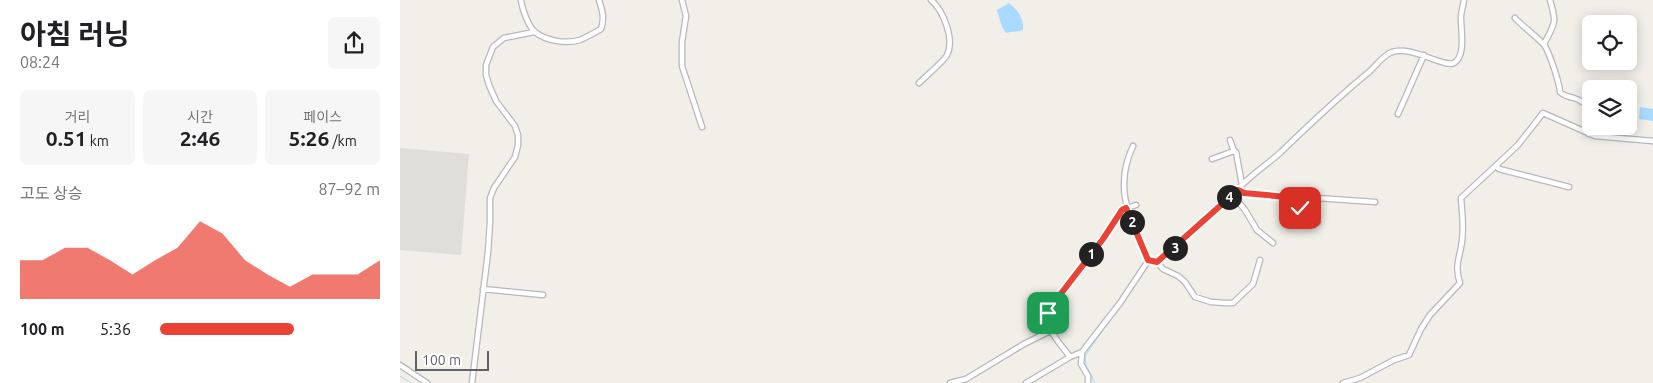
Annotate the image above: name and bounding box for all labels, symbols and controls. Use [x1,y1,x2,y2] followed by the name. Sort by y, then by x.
[1582,15,1637,135] map controls
[1582,15,1637,70] button: locate
[328,17,380,69] button: share
[20,18,130,49] text: 아침 러닝
[20,53,60,71] text: 08:24
[1582,80,1637,135] button: layers
[64,109,90,125] text: 거리
[187,109,213,125] text: 시간
[303,109,342,125] text: 페이스
[46,126,87,150] text: 0.51
[180,126,220,150] text: 2:46
[289,126,329,150] text: 5:26
[87,133,109,149] text: km
[329,133,357,149] text: /km
[318,180,380,198] text: 87–92 m
[20,184,83,202] text: 고도 상승
[1216,184,1242,210] pin: 4
[1279,187,1321,229] pin
[1226,189,1233,205] text: 4
[1286,194,1314,222] icon: check
[1120,210,1144,234] pin: 2
[1129,214,1136,230] text: 2
[1162,236,1188,260] pin: 3
[1172,240,1179,256] text: 3
[1078,242,1104,266] pin: 1
[1088,246,1095,262] text: 1
[1027,292,1069,334] pin
[1034,299,1062,327] icon: arrive
[20,320,65,338] text: 100 m
[100,320,131,338] text: 5:36
[415,348,489,371] scale bar
[422,352,461,368] text: 100 m

